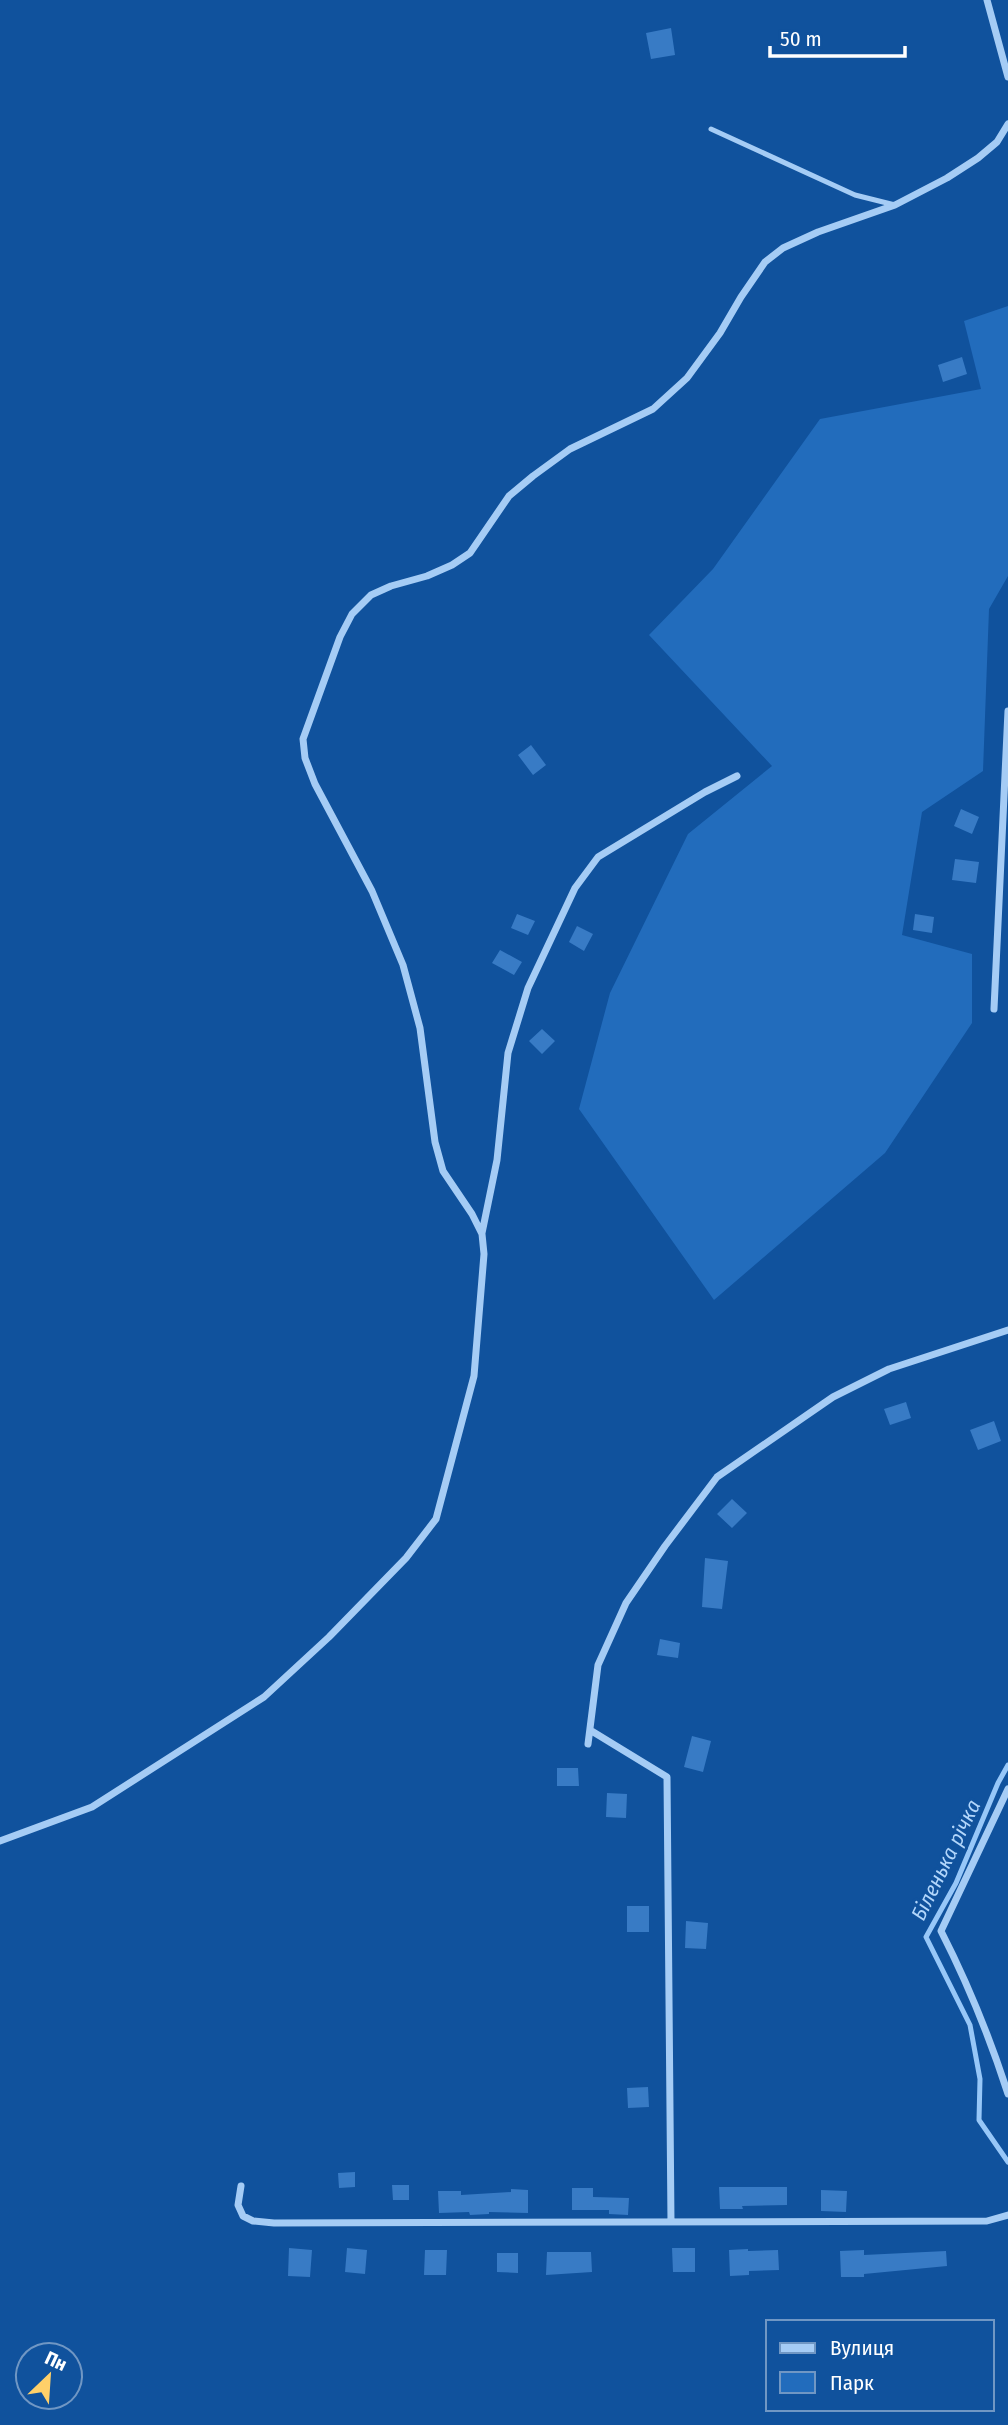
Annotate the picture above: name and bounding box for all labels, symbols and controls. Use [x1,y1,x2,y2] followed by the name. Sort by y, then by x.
[770,14,905,58] scale bar
[780,26,822,52] text: 50 m
[906,1795,986,1925] water label: Біленька річка
[766,2320,994,2411] legend
[830,2335,894,2361] text: Вулиця
[14,2341,84,2411] north arrow
[41,2346,71,2376] text: Пн
[830,2370,874,2396] text: Парк

